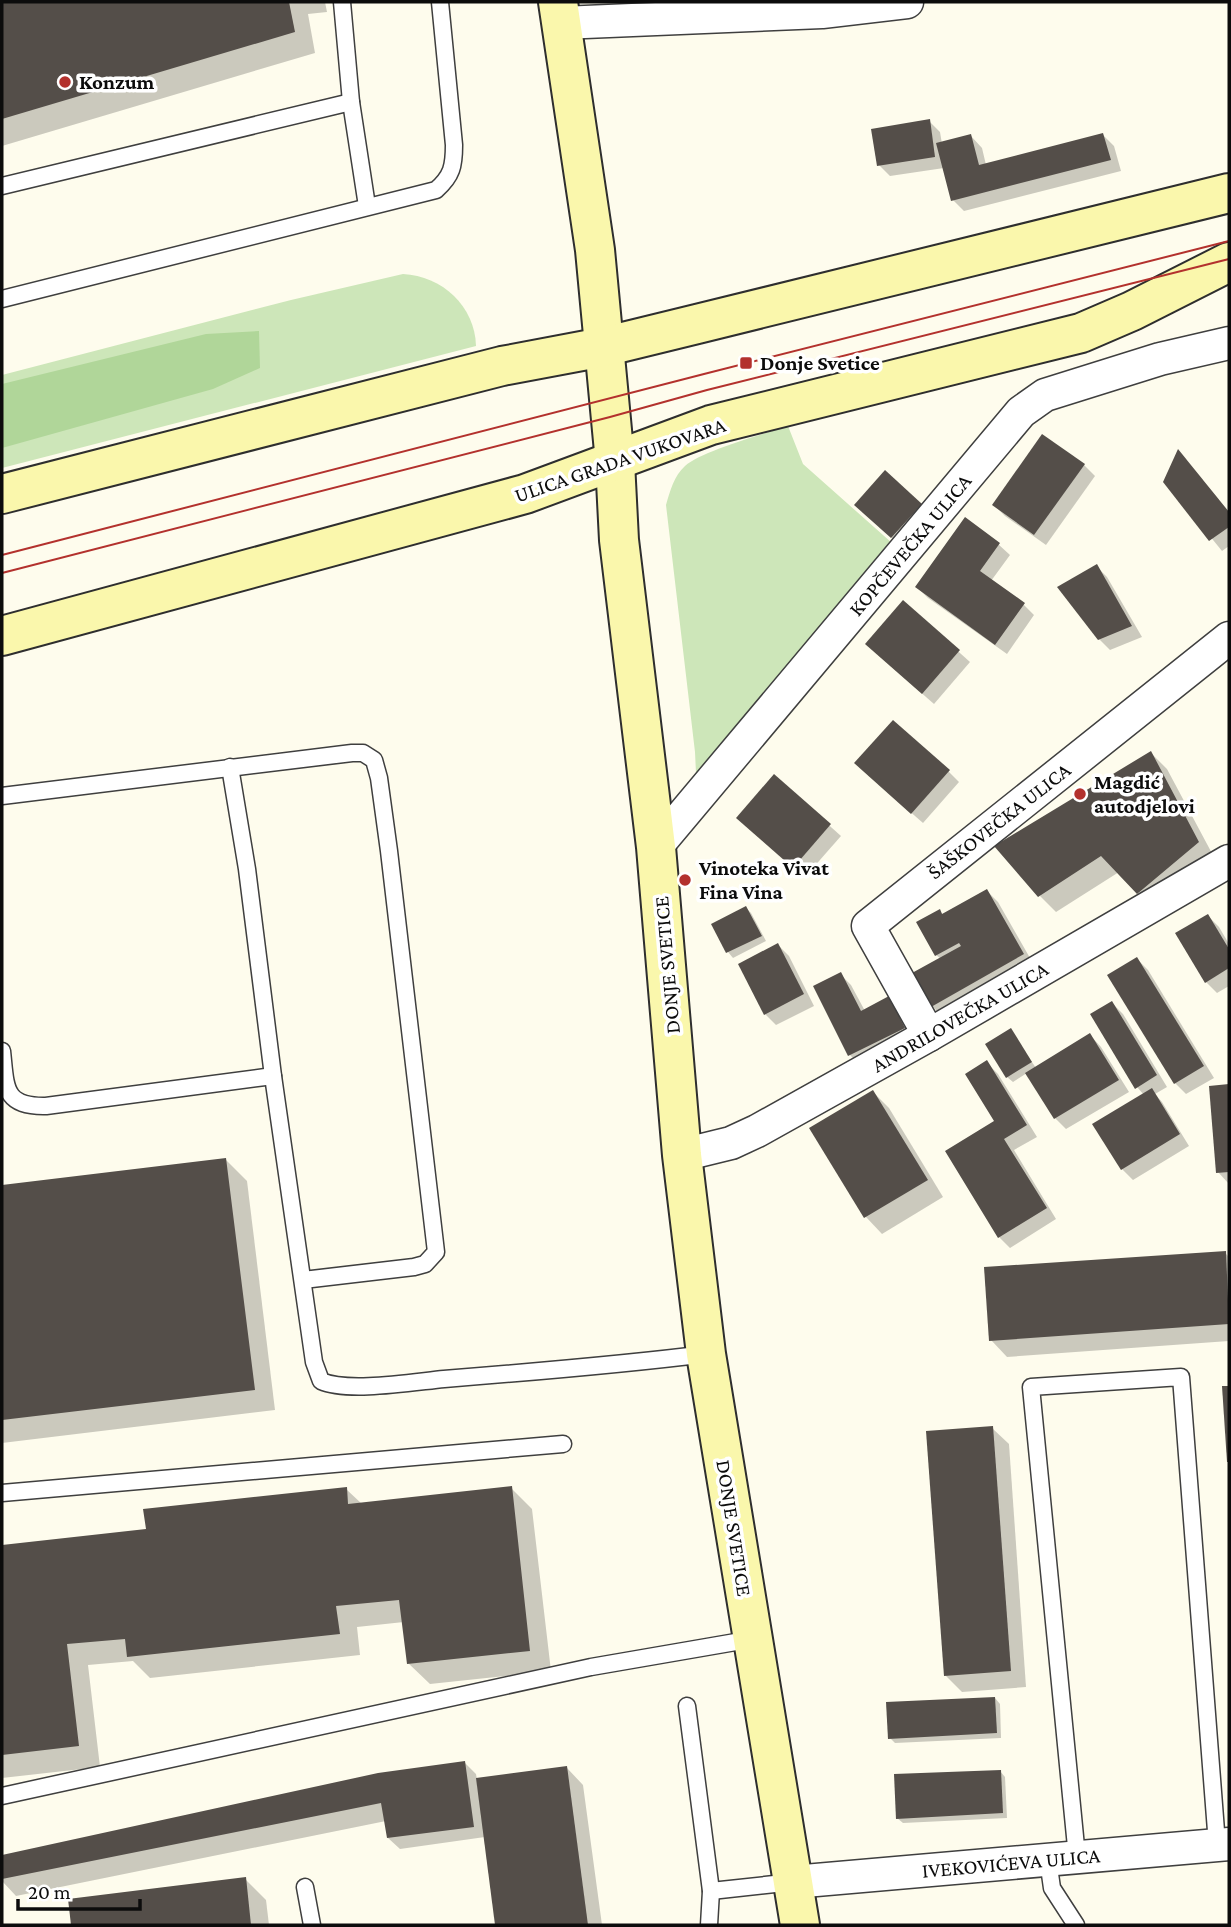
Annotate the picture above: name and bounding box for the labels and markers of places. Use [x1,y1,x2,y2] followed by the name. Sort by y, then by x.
[79,70,155,94] place label: Konzum
[57,74,73,90] marker: Konzum
[760,351,880,375] place label: Donje Svetice
[738,355,754,371] marker: Donje Svetice
[1094,770,1195,818] place label: Magdić autodjelovi
[1072,786,1088,802] marker: Magdić autodjelovi
[698,856,829,904] place label: Vinoteka Vivat Fina Vina
[677,872,693,888] marker: Vinoteka Vivat Fina Vina

